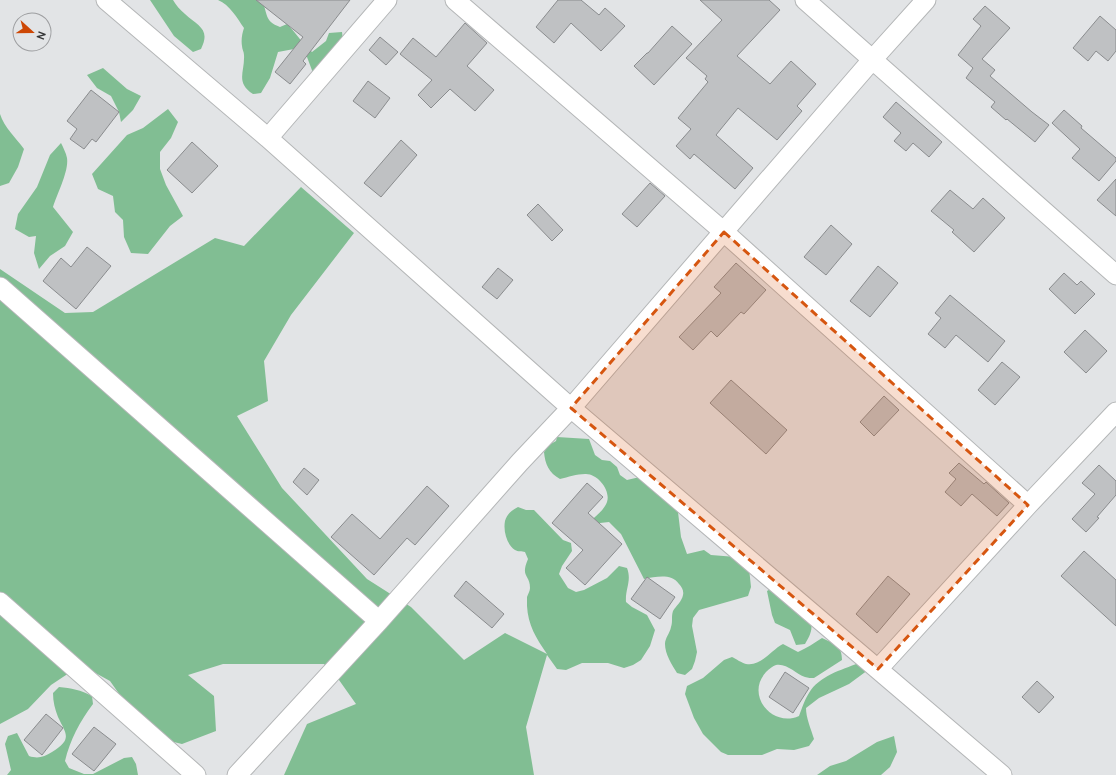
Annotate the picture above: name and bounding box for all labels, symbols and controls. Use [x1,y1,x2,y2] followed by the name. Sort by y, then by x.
[12,12,52,52] north arrow
[33,29,49,42] text: N

